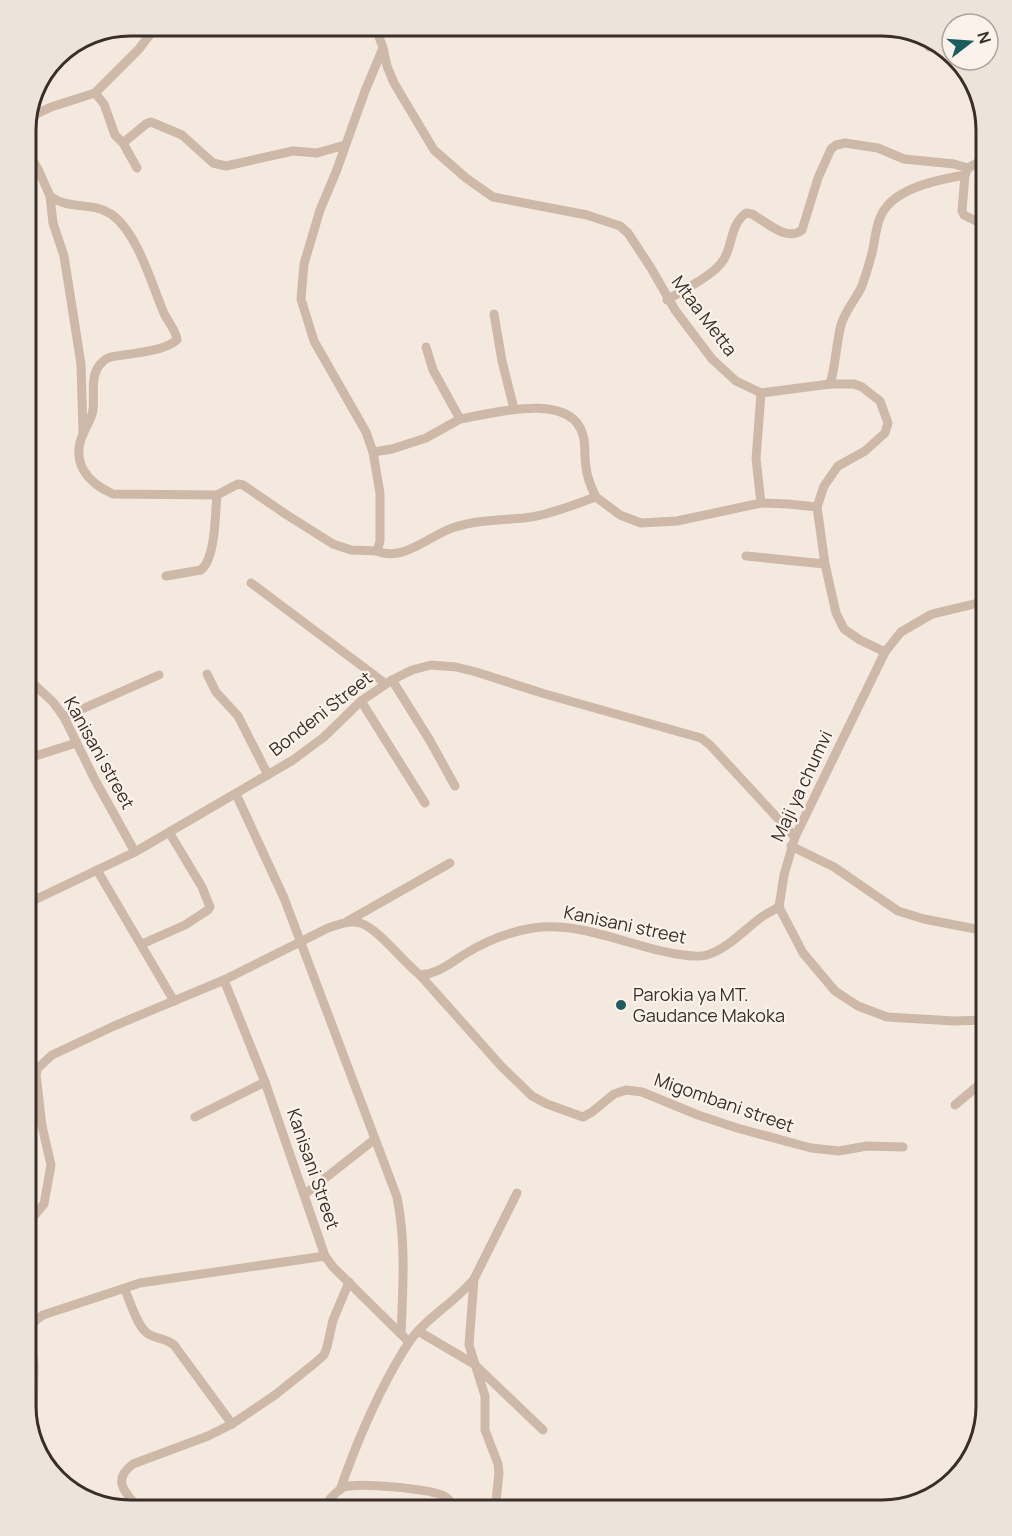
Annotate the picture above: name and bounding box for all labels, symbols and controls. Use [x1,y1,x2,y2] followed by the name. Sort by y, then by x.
[940,12,1000,72] north arrow
[972,29,997,46] text: N
[667,270,743,361] street label: Mtaa Metta
[264,665,377,761] street label: Bondeni Street
[59,692,141,813] street label: Kanisani street
[765,726,837,845] street label: Maji ya chumvi
[562,899,689,949] street label: Kanisani street
[633,982,785,1027] place label: Parokia ya MT. Gaudance Makoka
[614,998,628,1012] marker: Parokia ya MT. Gaudance Makoka
[651,1067,797,1137] street label: Migombani street
[282,1105,346,1232] street label: Kanisani Street

